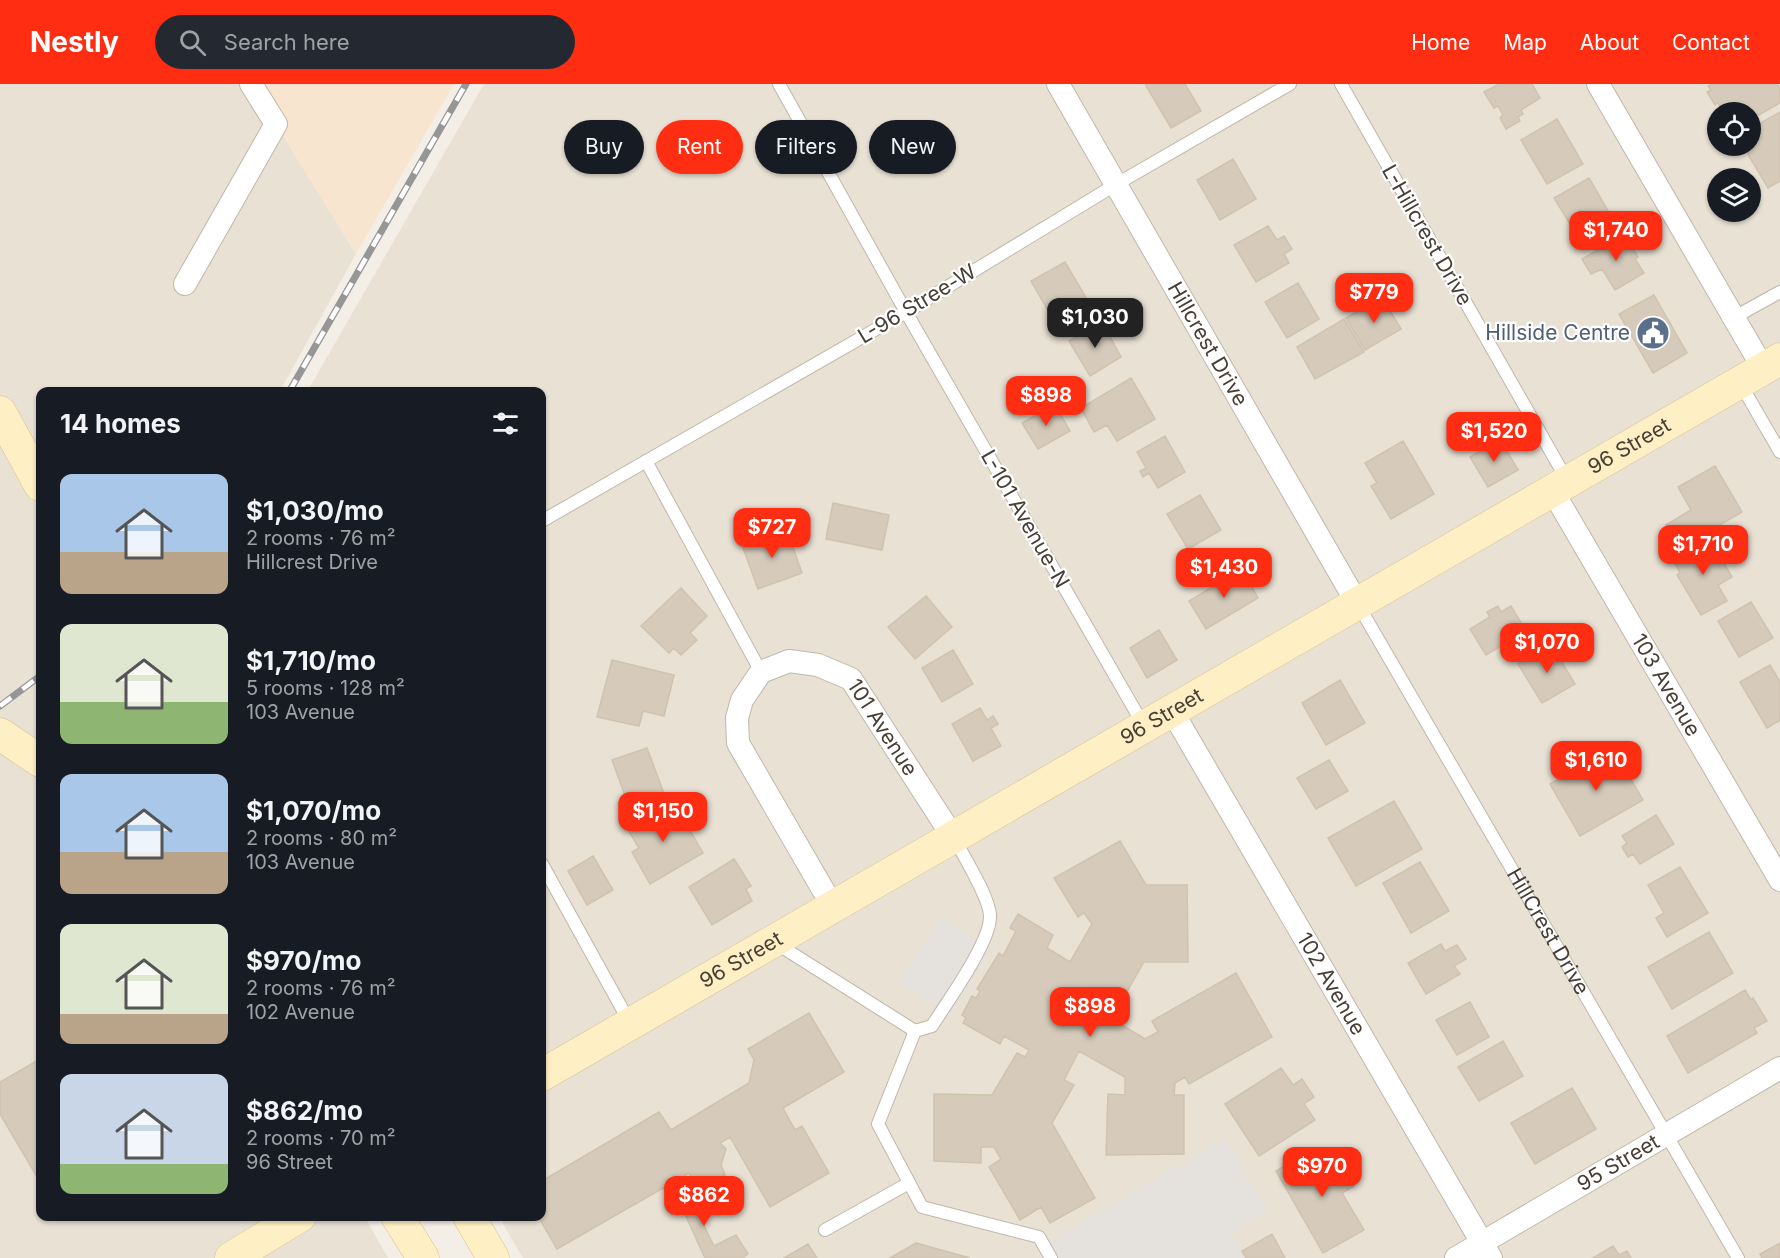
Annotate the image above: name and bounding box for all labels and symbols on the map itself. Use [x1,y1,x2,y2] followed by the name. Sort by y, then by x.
[1377,160,1478,310] street label: L-Hillcrest Drive
[1567,211,1665,262] pin: $1,740
[853,258,981,349] street label: L-96 Stree-W
[1338,273,1410,324] pin: $779
[1163,277,1254,410] street label: Hillcrest Drive
[1046,298,1144,349] pin: $1,030
[1635,315,1671,351] public building icon: Hillside Centre
[1485,320,1630,345] place label: Hillside Centre
[1010,376,1082,427] pin: $898
[1445,412,1543,463] pin: $1,520
[1583,412,1675,479] street label: 96 Street
[976,445,1075,592] street label: L-101 Avenue-N
[736,508,808,559] pin: $727
[1654,525,1752,576] pin: $1,710
[1175,548,1273,599] pin: $1,430
[1498,623,1596,674] pin: $1,070
[1627,629,1706,741] street label: 103 Avenue
[842,674,923,780] street label: 101 Avenue
[1116,682,1207,750] street label: 96 Street
[1547,741,1645,792] pin: $1,610
[614,792,712,843] pin: $1,150
[1502,864,1595,999] street label: HillCrest Drive
[695,926,787,993] street label: 96 Street
[1292,928,1371,1039] street label: 102 Avenue
[1054,987,1126,1038] pin: $898
[1572,1129,1664,1196] street label: 95 Street
[1286,1147,1358,1198] pin: $970
[668,1176,740,1227] pin: $862

